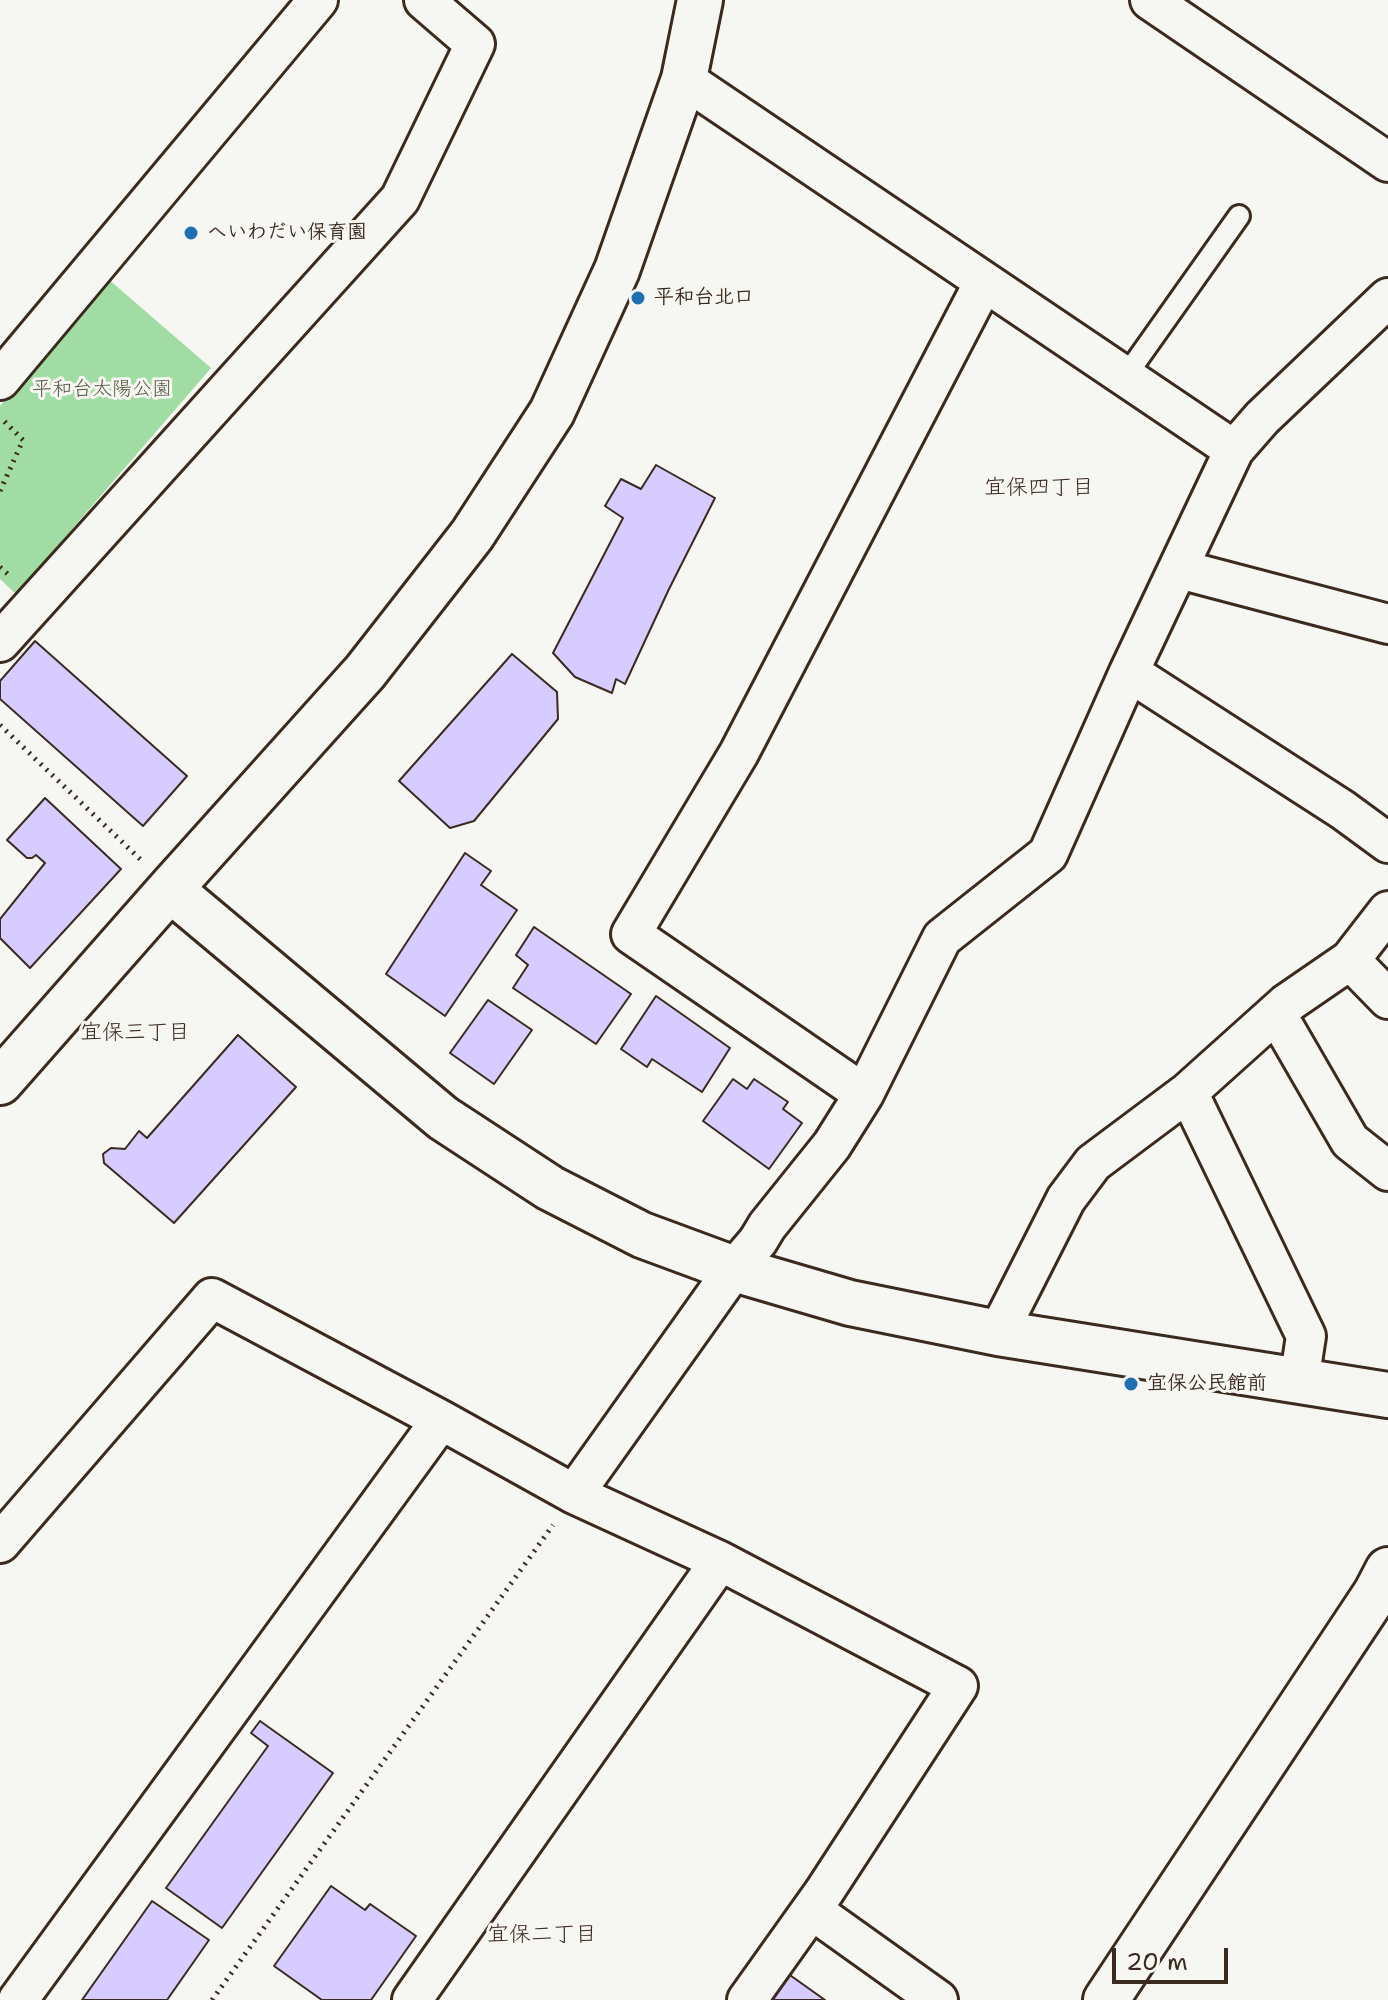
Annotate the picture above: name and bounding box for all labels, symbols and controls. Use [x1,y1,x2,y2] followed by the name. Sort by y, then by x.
[207,221,367,245] place label: へいわだい保育園
[182,224,200,242] marker: へいわだい保育園
[654,286,754,310] place label: 平和台北口
[629,289,647,307] marker: 平和台北口
[32,378,172,402] park label: 平和台太陽公園
[984,475,1094,501] district label: 宜保四丁目
[80,1020,190,1046] district label: 宜保三丁目
[1147,1372,1267,1396] place label: 宜保公民館前
[1122,1375,1140,1393] marker: 宜保公民館前
[487,1922,597,1948] district label: 宜保二丁目
[1116,1932,1232,1982] scale bar
[1126,1946,1188,1978] text: 20 m

